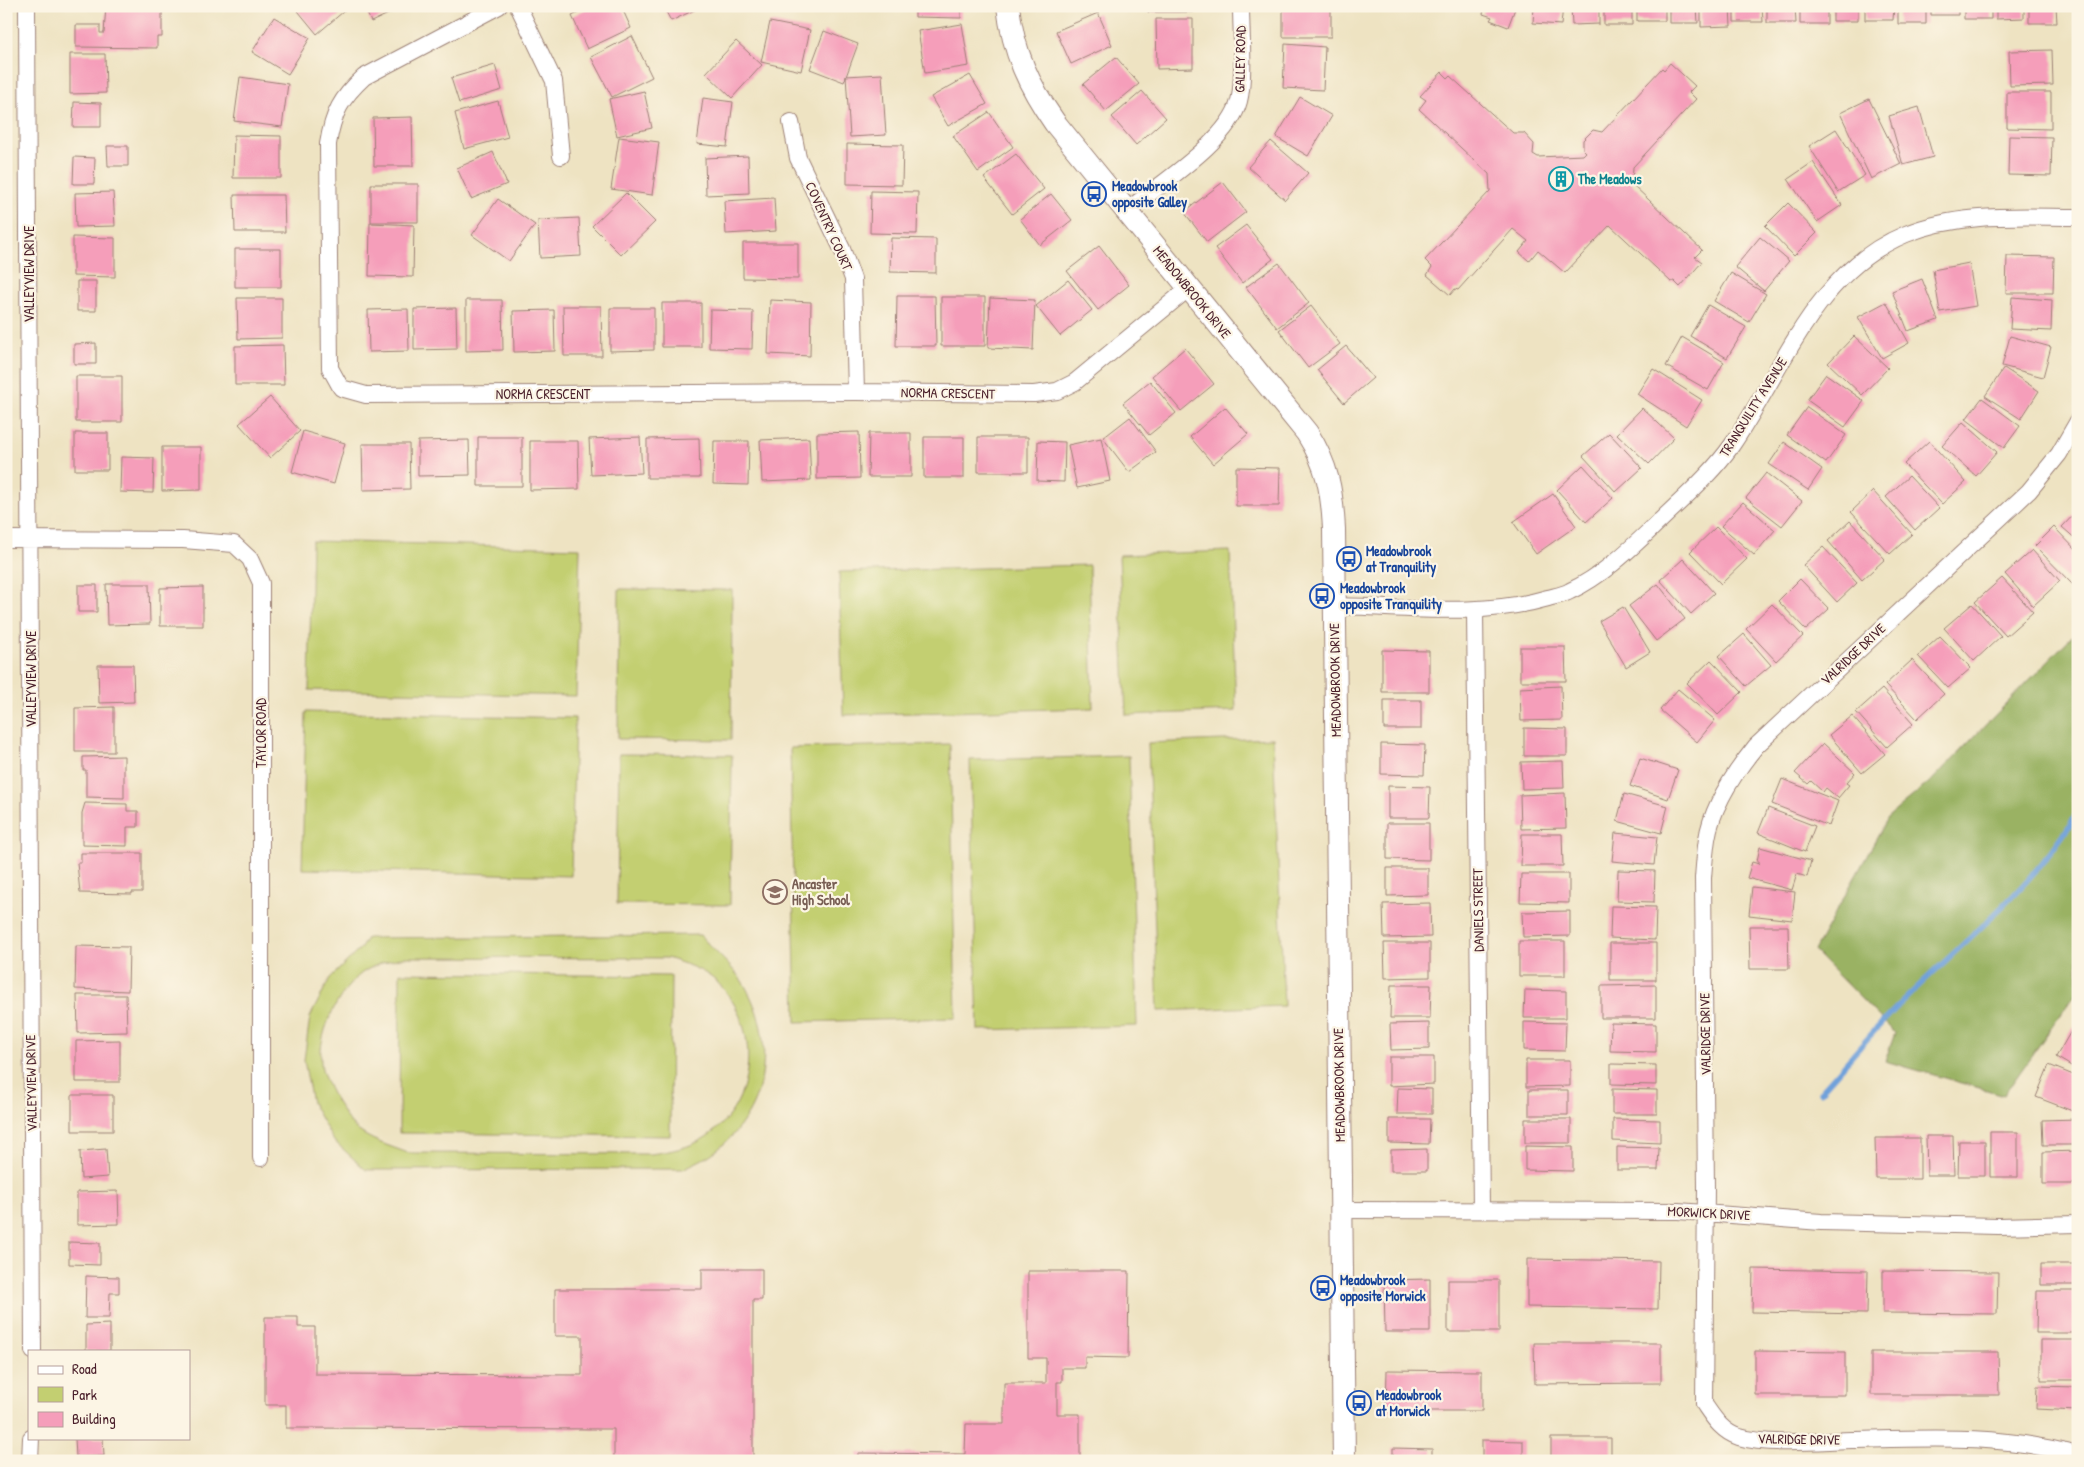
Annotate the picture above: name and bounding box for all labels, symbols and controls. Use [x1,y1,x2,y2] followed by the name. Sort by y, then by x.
[1229,25,1250,93] street label: GALLEY ROAD
[1548,166,1574,192] building icon: The Meadows
[1577,169,1642,188] place label: The Meadows
[1112,176,1187,213] place label: Meadowbrook opposite Galley
[801,178,858,274] street label: COVENTRY COURT
[1081,181,1107,207] bus stop icon: Meadowbrook opposite Galley
[19,225,38,323] street label: VALLEYVIEW DRIVE
[1149,241,1236,342] street label: MEADOWBROOK DRIVE
[1714,353,1791,460] street label: TRANQUILITY AVENUE
[901,382,996,403] street label: NORMA CRESCENT
[496,384,591,403] street label: NORMA CRESCENT
[1366,541,1436,578] place label: Meadowbrook at Tranquility
[1336,546,1362,572] bus stop icon: Meadowbrook at Tranquility
[1340,578,1442,615] place label: Meadowbrook opposite Tranquility
[1309,583,1335,609] bus stop icon: Meadowbrook opposite Tranquility
[1816,618,1889,689] street label: VALRIDGE DRIVE
[1324,623,1345,737] street label: MEADOWBROOK DRIVE
[21,630,40,728] street label: VALLEYVIEW DRIVE
[251,698,270,768] street label: TAYLOR ROAD
[1467,868,1488,952] street label: DANIELS STREET
[792,874,850,911] place label: Ancaster High School
[762,879,788,905] school or university icon: Ancaster High School
[1694,993,1715,1076] street label: VALRIDGE DRIVE
[1328,1028,1349,1142] street label: MEADOWBROOK DRIVE
[20,1034,41,1132] street label: VALLEYVIEW DRIVE
[1667,1201,1751,1224] street label: MORWICK DRIVE
[1340,1270,1426,1307] place label: Meadowbrook opposite Morwick
[1310,1275,1336,1301] bus stop icon: Meadowbrook opposite Morwick
[28,1350,190,1440] legend
[72,1358,97,1379] text: Road
[72,1384,97,1405] text: Park
[1376,1385,1441,1420] place label: Meadowbrook at Morwick
[1346,1390,1372,1416] bus stop icon: Meadowbrook at Morwick
[72,1408,116,1429] text: Building
[1758,1428,1841,1449] street label: VALRIDGE DRIVE

